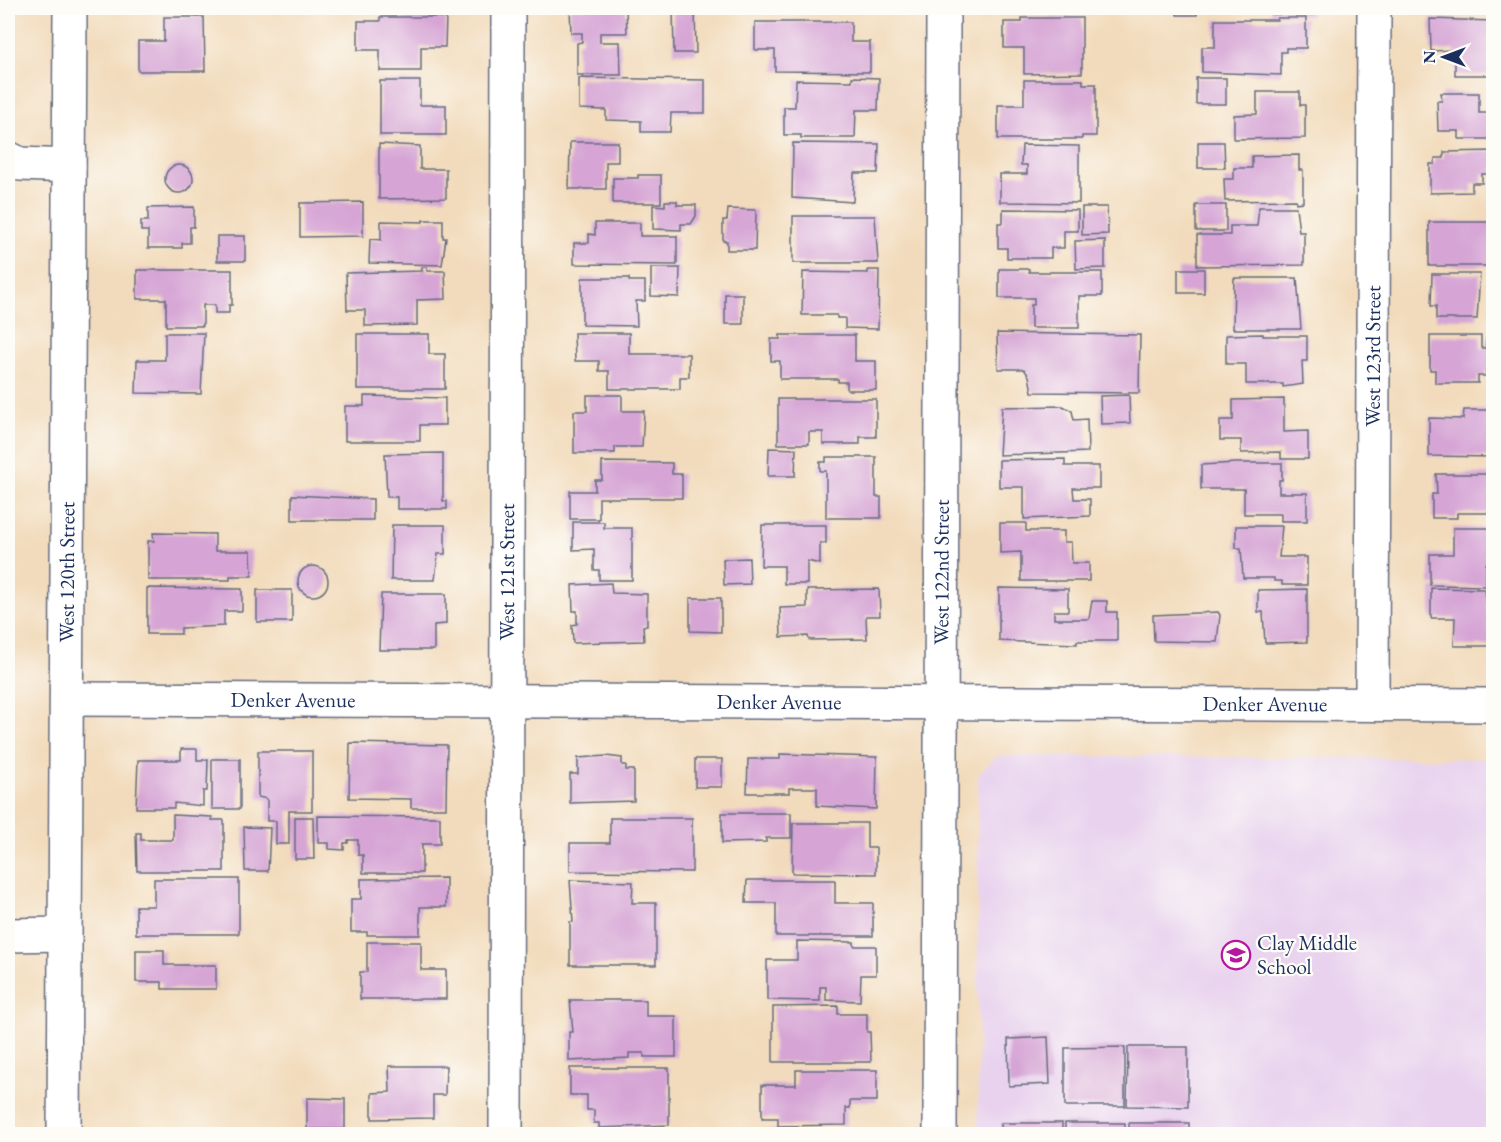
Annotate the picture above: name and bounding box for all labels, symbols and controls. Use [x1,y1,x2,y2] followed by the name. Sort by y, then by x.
[1414,27,1474,87] north arrow
[1419,50,1440,63] text: N
[1359,285,1386,427] street label: West 123rd Street
[927,499,955,645] street label: West 122nd Street
[53,501,80,643] street label: West 120th Street
[493,503,520,641] street label: West 121st Street
[231,686,355,713] street label: Denker Avenue
[717,688,841,715] street label: Denker Avenue
[1203,690,1327,717] street label: Denker Avenue
[1257,929,1357,980] place label: Clay Middle School
[1220,939,1252,971] school or university icon: Clay Middle School

